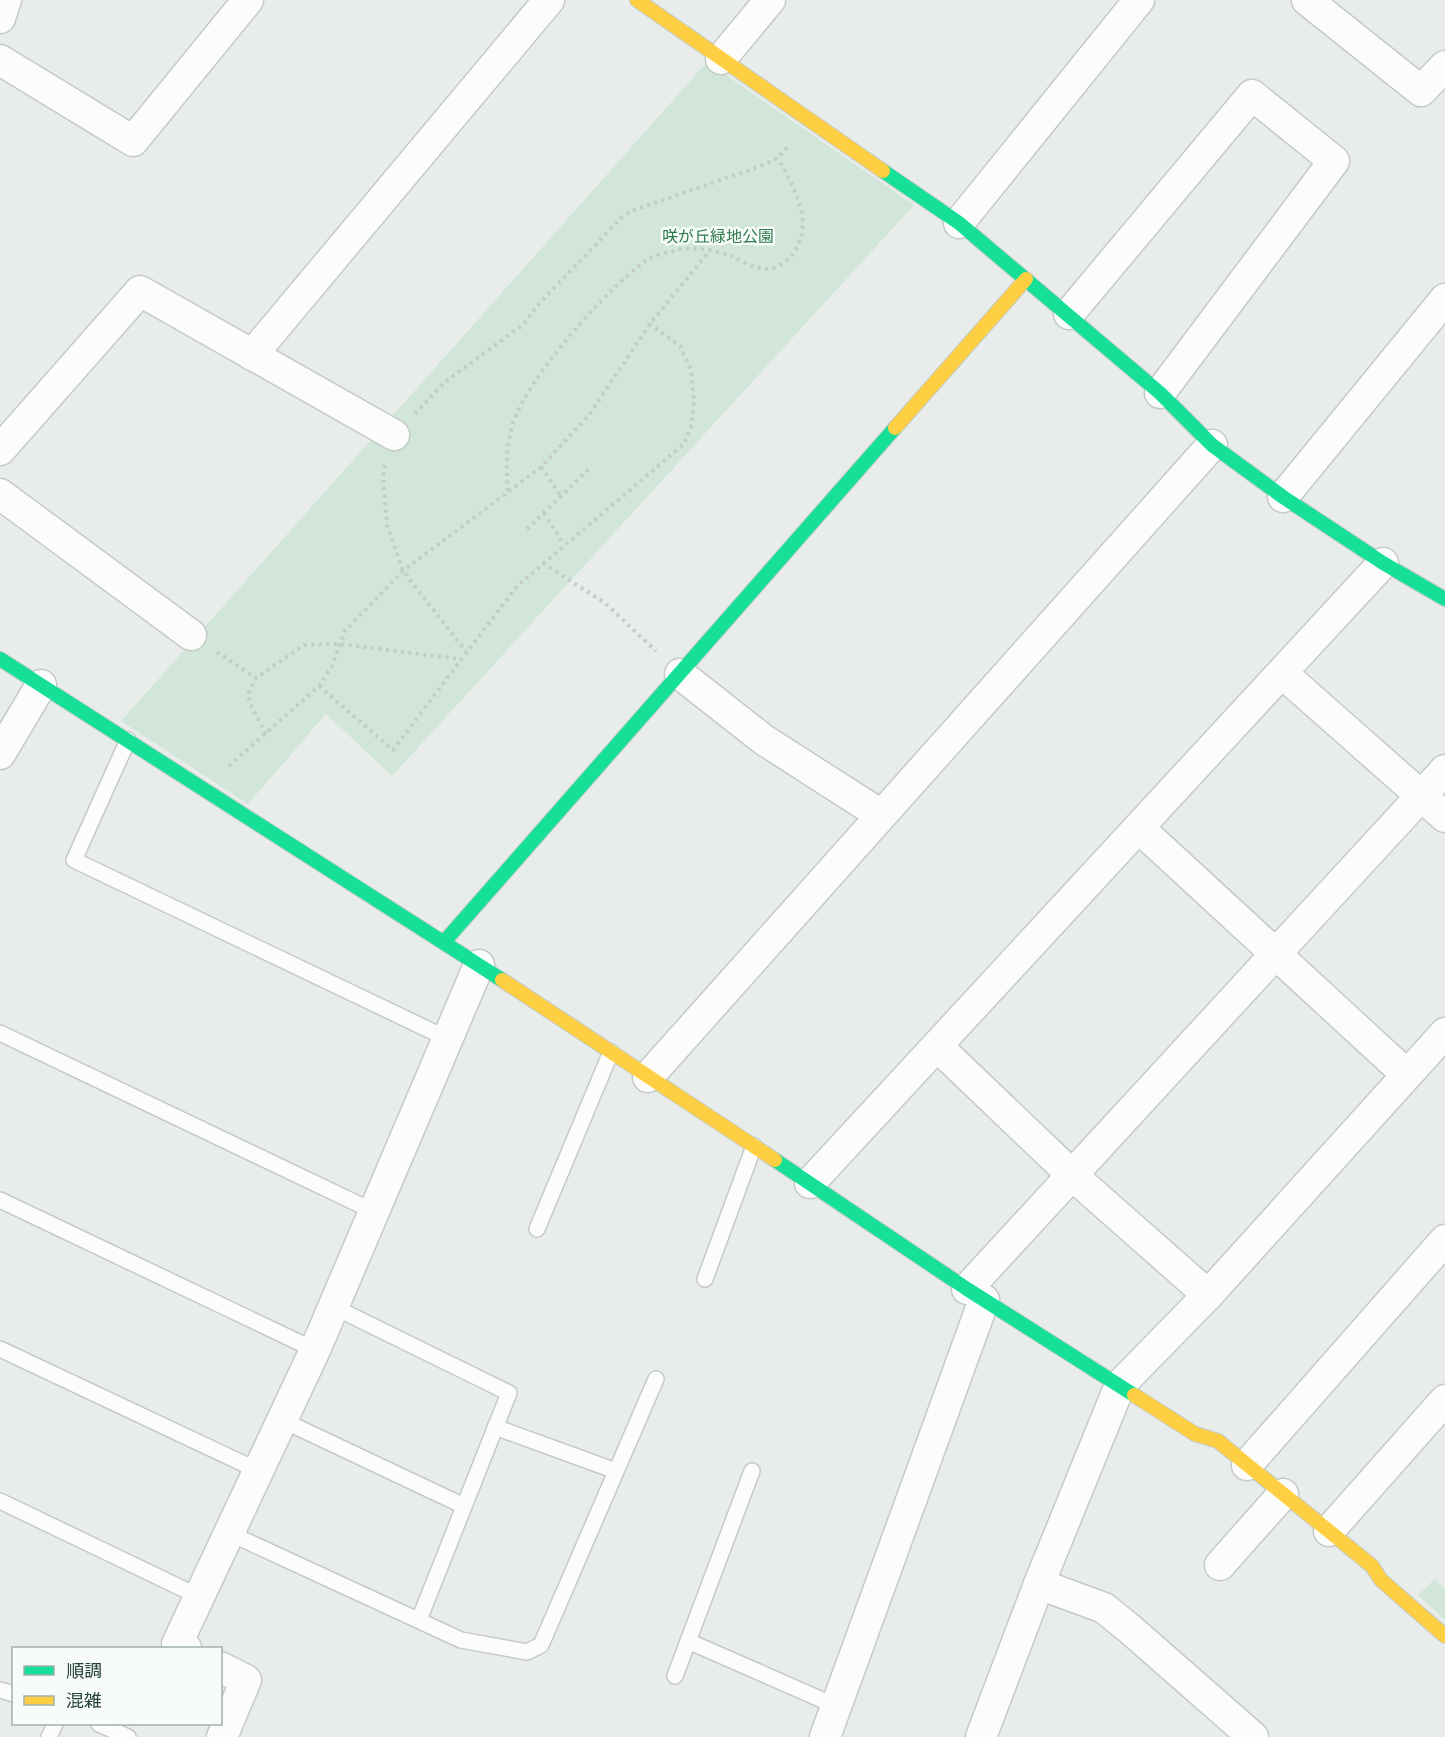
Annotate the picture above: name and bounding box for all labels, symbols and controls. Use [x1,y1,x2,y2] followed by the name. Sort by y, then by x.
[662,225,774,247] park label: 咲が丘緑地公園
[12,1647,222,1725] legend
[66,1658,102,1682] text: 順調
[66,1688,102,1712] text: 混雑

